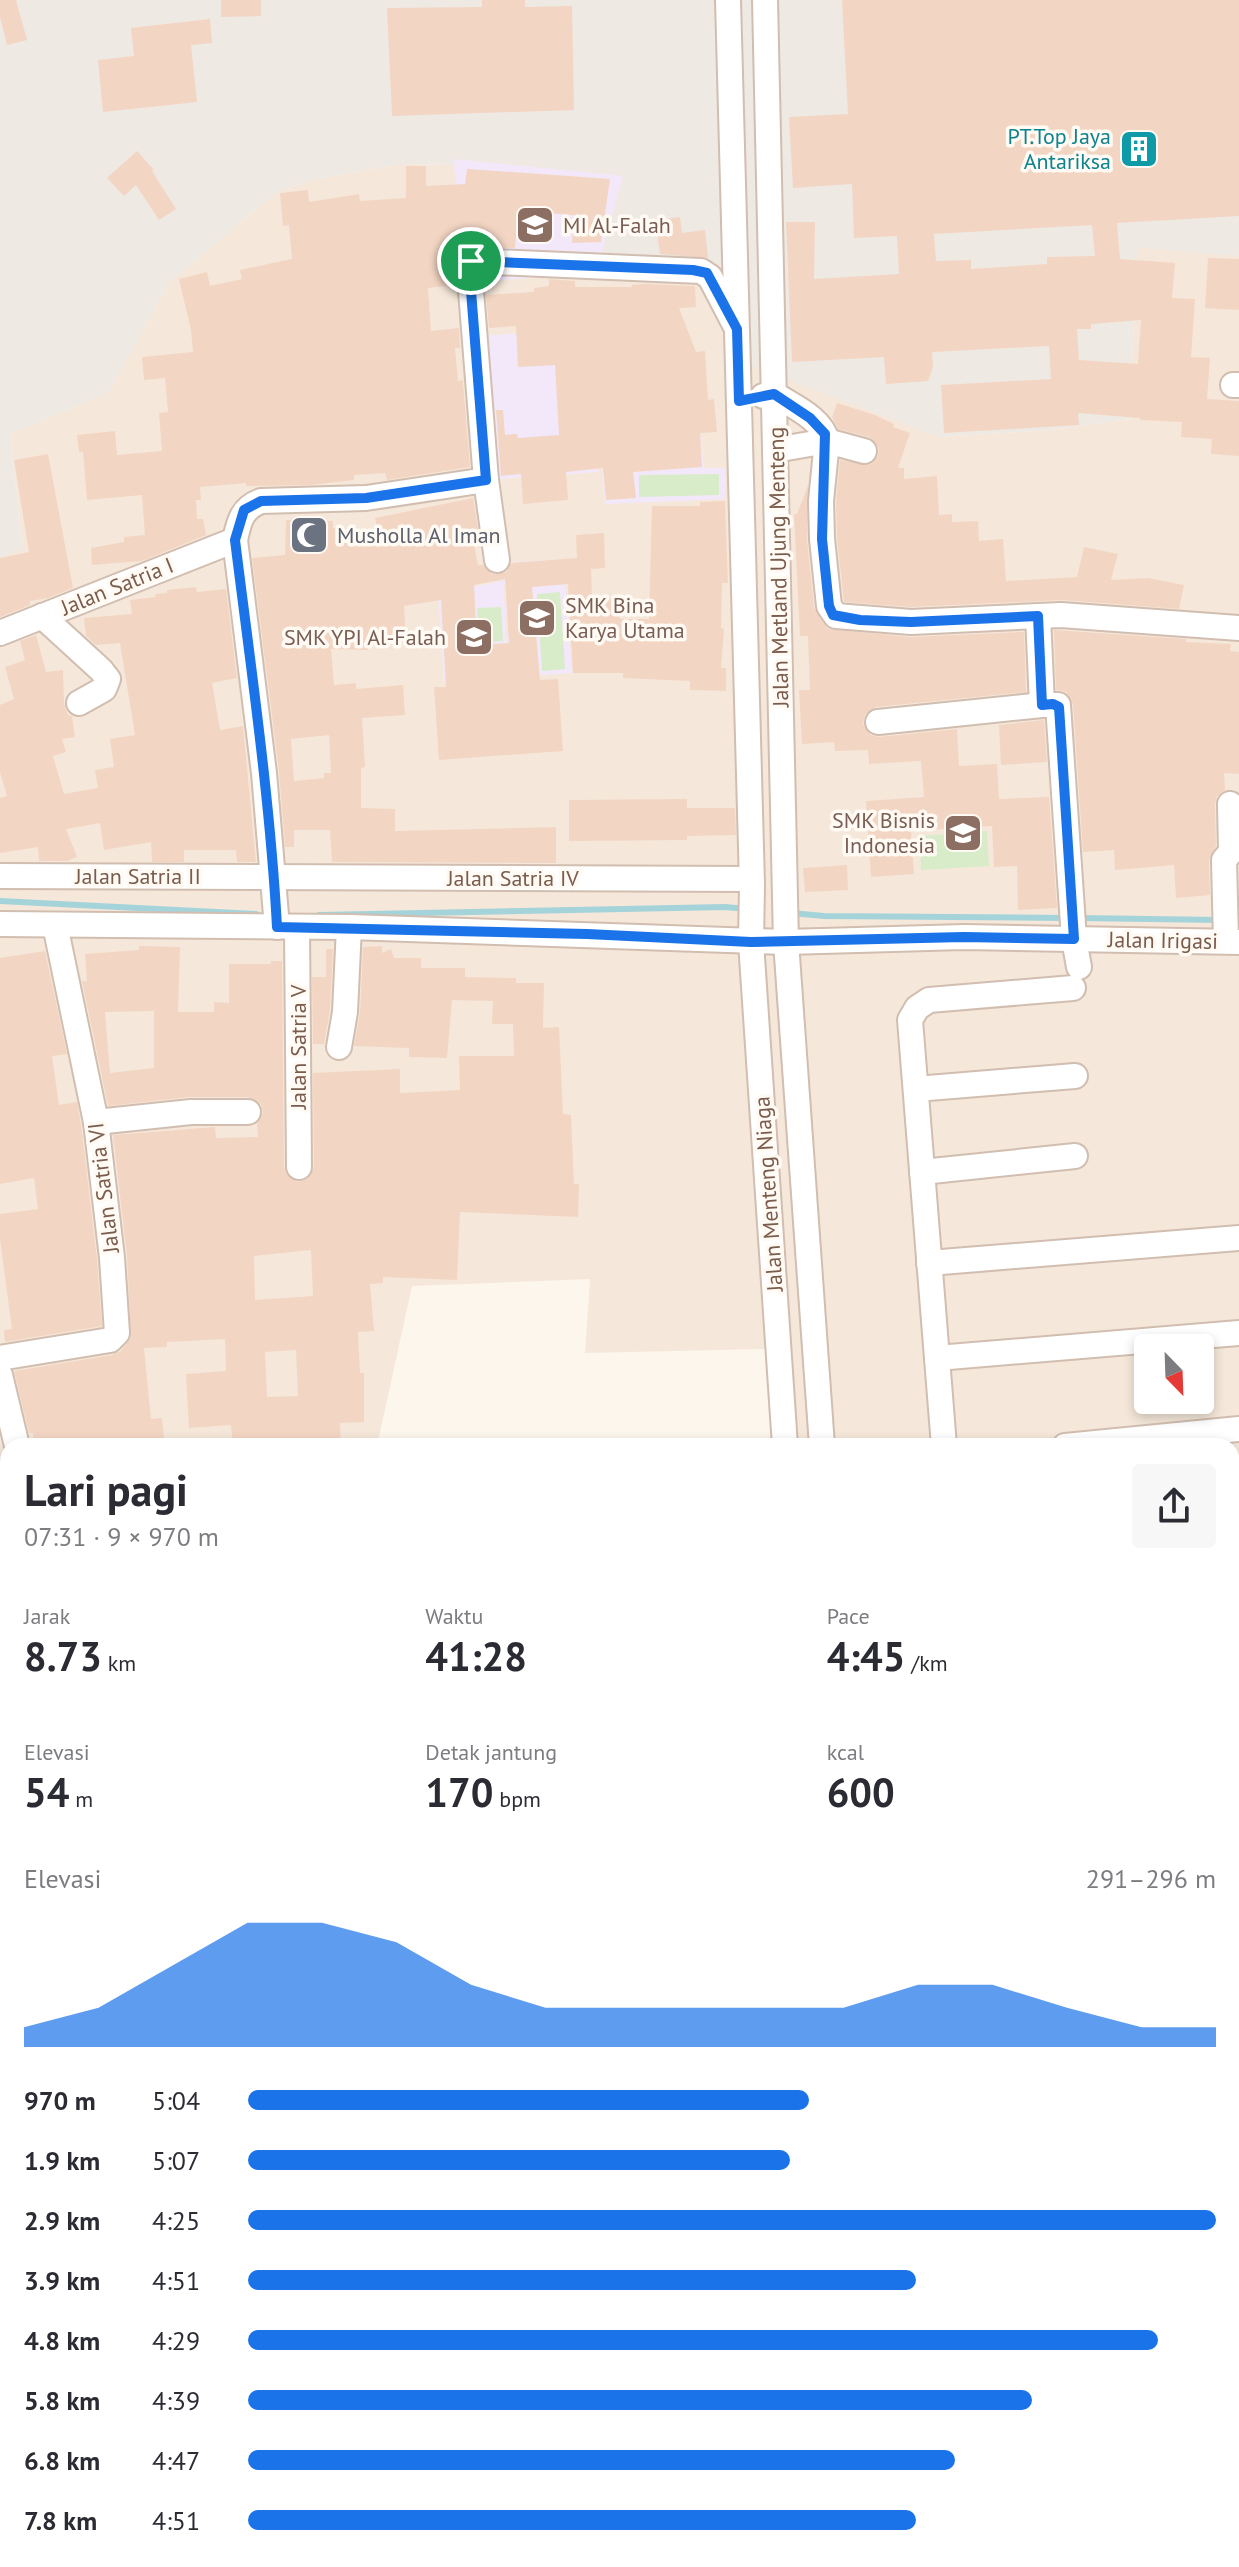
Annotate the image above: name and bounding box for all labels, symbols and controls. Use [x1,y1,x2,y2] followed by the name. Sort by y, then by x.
[1008,122,1111,175] place label: PT.Top Jaya Antariksa
[1118,128,1160,170] building icon: PT.Top Jaya Antariksa
[514,204,556,246] school or university icon: MI Al-Falah
[563,211,671,239] place label: MI Al-Falah
[437,227,505,295] pin
[449,239,493,283] icon: arrive
[762,427,794,708] street label: Jalan Metland Ujung Menteng
[288,514,330,556] mosque icon: Musholla Al Iman
[337,521,501,549] place label: Musholla Al Iman
[56,551,177,622] street label: Jalan Satria I
[565,591,685,644] place label: SMK Bina Karya Utama
[516,597,558,639] school or university icon: SMK Bina Karya Utama
[453,616,495,658] school or university icon: SMK YPI Al-Falah
[284,623,446,651] place label: SMK YPI Al-Falah
[832,806,935,859] place label: SMK Bisnis Indonesia
[942,812,984,854] school or university icon: SMK Bisnis Indonesia
[74,862,201,890] street label: Jalan Satria II
[446,864,579,892] street label: Jalan Satria IV
[1107,925,1218,955] street label: Jalan Irigasi
[284,984,312,1110] street label: Jalan Satria V
[747,1095,789,1294] street label: Jalan Menteng Niaga
[81,1121,125,1256] street label: Jalan Satria VI
[1134,1334,1214,1414] north arrow
[1134,1334,1214,1414] map controls
[24,1461,188,1518] text: Lari pagi
[1132,1464,1216,1548] button: share
[24,1520,219,1553] text: 07:31 · 9 × 970 m
[24,1602,70,1630] text: Jarak
[425,1602,483,1630] text: Waktu
[827,1602,870,1630] text: Pace
[24,1630,102,1682] text: 8.73
[425,1630,527,1682] text: 41:28
[827,1630,905,1682] text: 4:45
[102,1649,136,1677] text: km
[905,1649,948,1677] text: /km
[24,1738,90,1766] text: Elevasi
[425,1738,557,1766] text: Detak jantung
[827,1738,864,1766] text: kcal
[24,1766,69,1818] text: 54
[425,1766,493,1818] text: 170
[827,1766,895,1818] text: 600
[69,1785,93,1813] text: m
[493,1785,541,1813] text: bpm
[24,1862,102,1895] text: Elevasi
[1086,1862,1216,1895] text: 291–296 m
[24,2084,96,2117] text: 970 m
[152,2084,200,2117] text: 5:04
[24,2144,100,2177] text: 1.9 km
[152,2144,200,2177] text: 5:07
[24,2204,100,2237] text: 2.9 km
[152,2204,200,2237] text: 4:25
[24,2264,100,2297] text: 3.9 km
[152,2264,200,2297] text: 4:51
[24,2324,100,2357] text: 4.8 km
[152,2324,200,2357] text: 4:29
[24,2384,100,2417] text: 5.8 km
[152,2384,200,2417] text: 4:39
[24,2444,100,2477] text: 6.8 km
[152,2444,200,2477] text: 4:47
[24,2504,97,2537] text: 7.8 km
[152,2504,200,2537] text: 4:51

